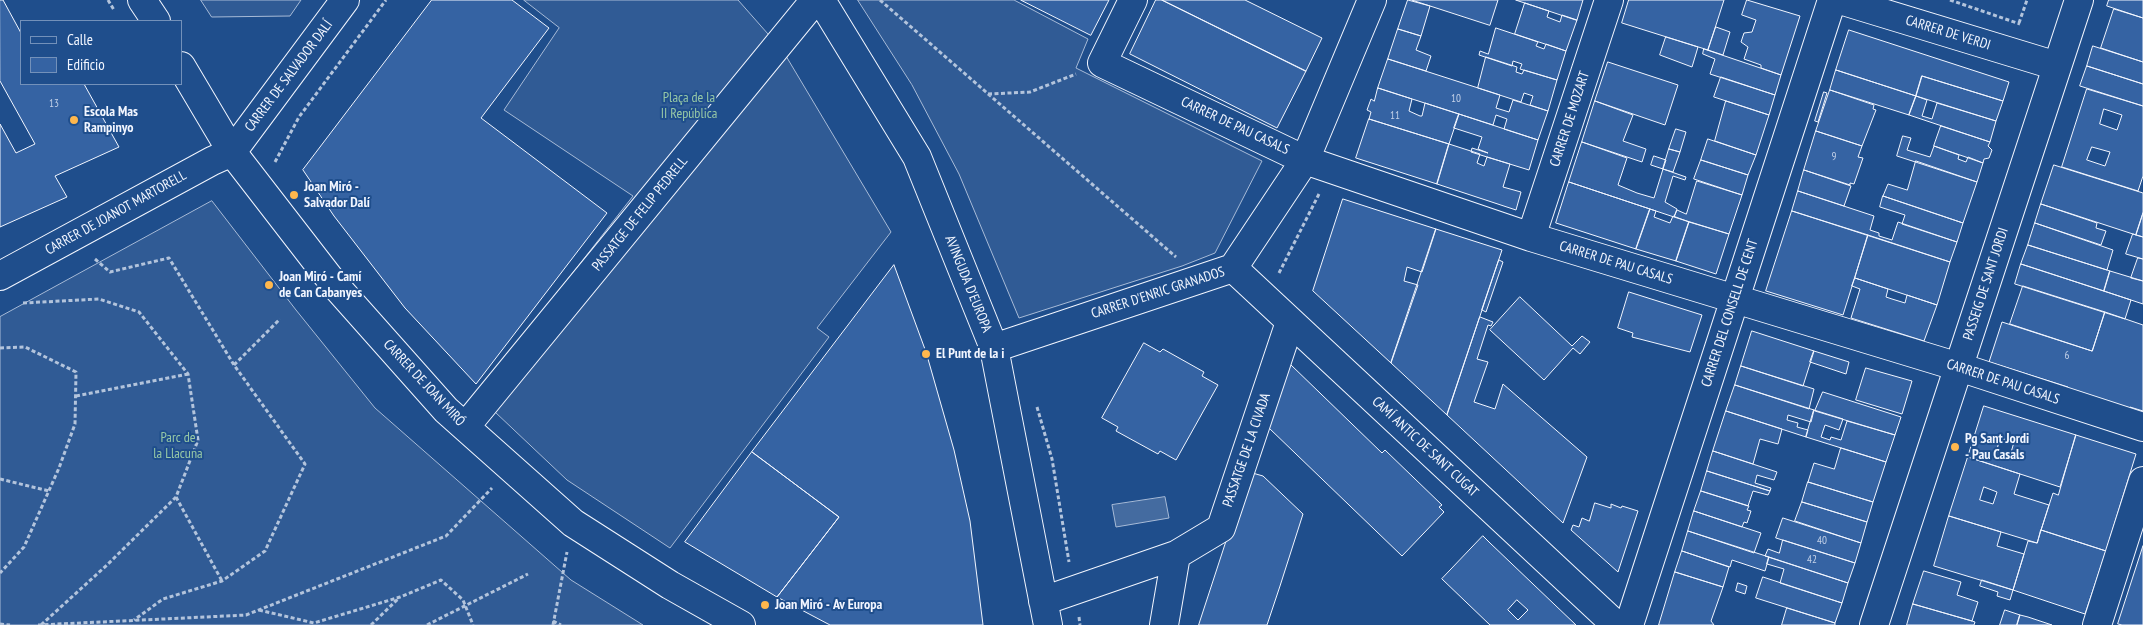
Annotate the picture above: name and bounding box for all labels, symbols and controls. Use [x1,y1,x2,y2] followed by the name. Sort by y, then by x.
[1903,12,1993,54] street label: CARRER DE VERDI
[242,17,336,135] street label: CARRER DE SALVADOR DALÍ
[20,20,182,85] legend
[67,30,93,49] text: Calle
[67,55,105,74] text: Edificio
[1547,69,1593,169] street label: CARRER DE MOZART
[661,90,717,122] park label: Plaça de la II República
[1451,92,1461,106] house number: 10
[1178,94,1292,158] street label: CARRER DE PAU CASALS
[49,97,59,111] house number: 13
[84,104,138,136] place label: Escola Mas Rampinyo
[1390,109,1400,123] house number: 11
[68,114,80,126] marker: Escola Mas Rampinyo
[1832,150,1836,164] house number: 9
[589,153,691,275] street label: PASSATGE DE FELIP PEDRELL
[42,167,190,259] street label: CARRER DE JOANOT MARTORELL
[304,179,370,212] place label: Joan Miró - Salvador Dalí
[288,189,300,201] marker: Joan Miró - Salvador Dalí
[1960,226,2012,342] street label: PASSEIG DE SANT JORDI
[941,233,995,335] street label: AVINGUDA D'EUROPA
[1698,237,1762,389] street label: CARRER DEL CONSELL DE CENT
[1557,238,1675,288] street label: CARRER DE PAU CASALS
[1089,263,1227,323] street label: CARRER D'ENRIC GRANADOS
[279,269,362,302] place label: Joan Miró - Camí de Can Cabanyes
[263,279,275,291] marker: Joan Miró - Camí de Can Cabanyes
[380,336,468,430] street label: CARRER DE JOAN MIRÓ
[936,346,1004,362] place label: El Punt de la i
[920,348,932,360] marker: El Punt de la i
[2065,349,2069,363] house number: 6
[1944,356,2062,408] street label: CARRER DE PAU CASALS
[1220,391,1274,509] street label: PASSATGE DE LA CIVADA
[1368,393,1482,501] street label: CAMÍ ANTIC DE SANT CUGAT
[153,430,203,462] park label: Parc de la Llacuna
[1965,431,2029,464] place label: Pg Sant Jordi - Pau Casals
[1949,441,1961,453] marker: Pg Sant Jordi - Pau Casals
[1817,534,1827,548] house number: 40
[1807,553,1817,567] house number: 42
[775,597,882,613] place label: Joan Miró - Av Europa
[759,599,771,611] marker: Joan Miró - Av Europa

